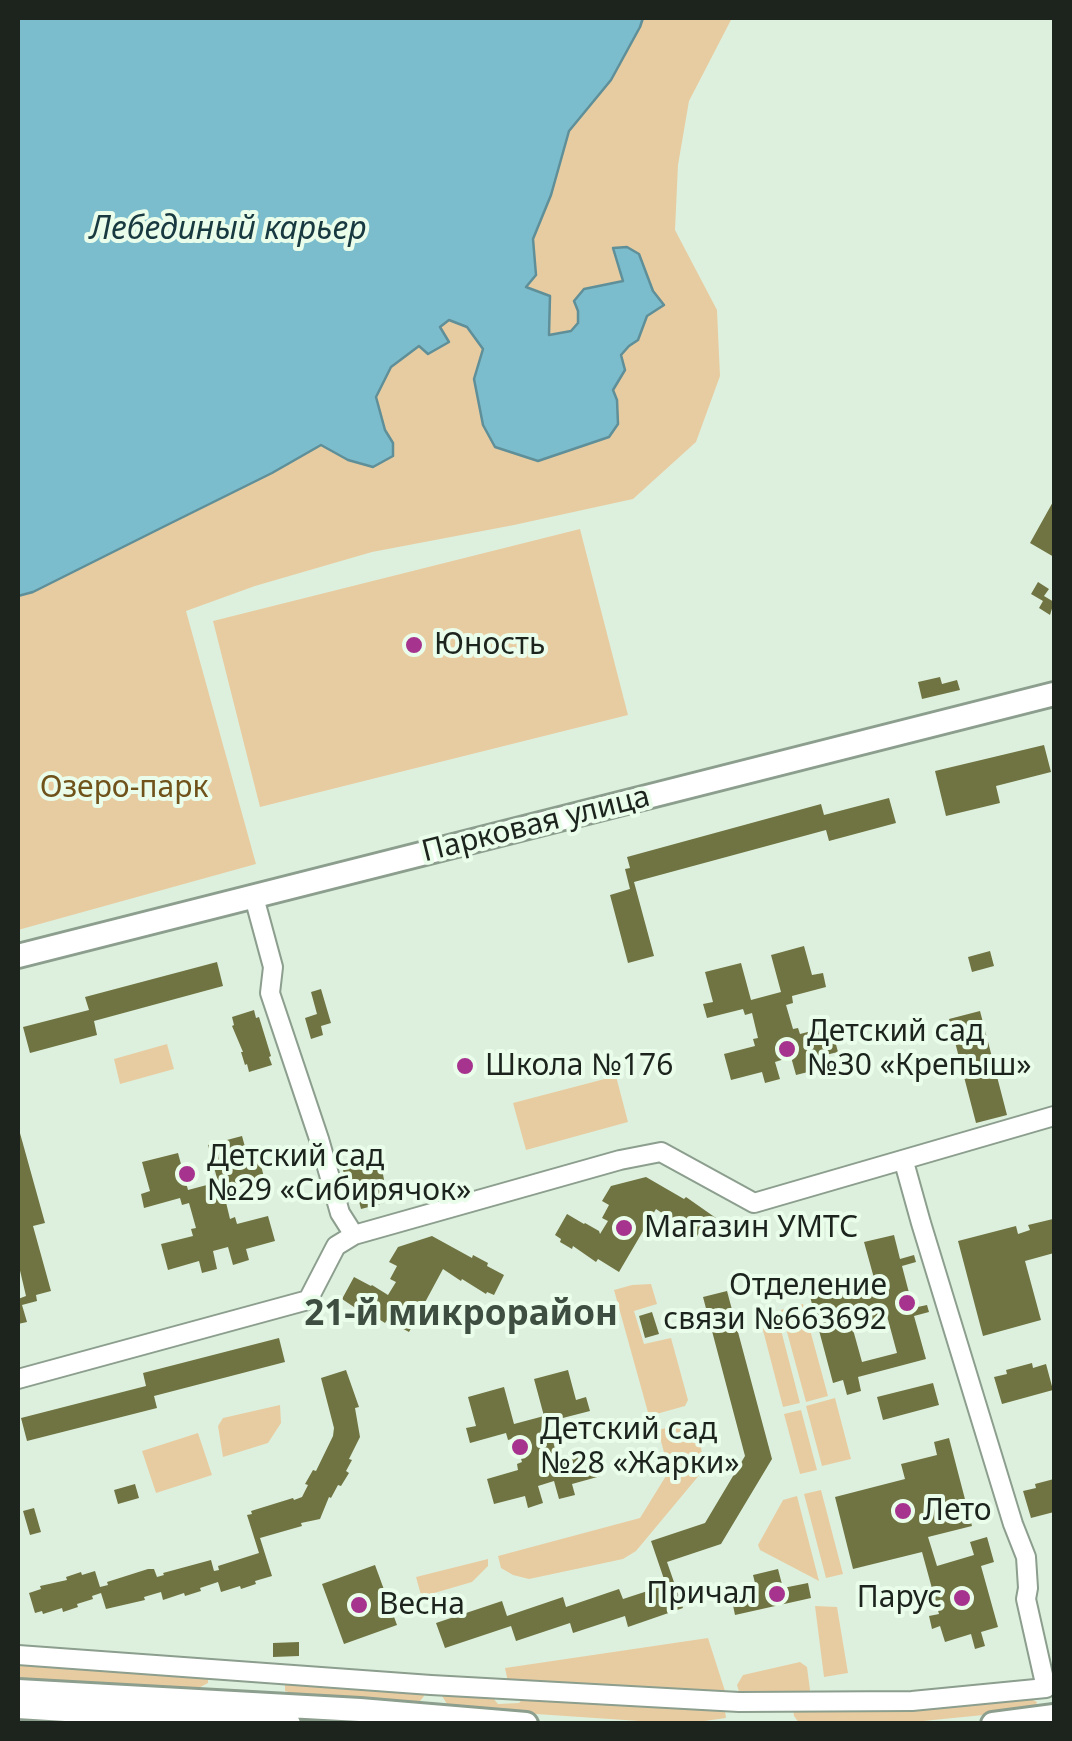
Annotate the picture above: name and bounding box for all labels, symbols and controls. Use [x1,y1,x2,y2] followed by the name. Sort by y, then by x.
[90,211,366,249] water label: Лебединый карьер
[434,627,545,663] place label: Юность
[403,634,425,656] marker: Юность
[40,770,208,806] park label: Озеро-парк
[418,779,654,871] street label: Парковая улица
[807,1014,1032,1084] place label: Детский сад №30 «Крепыш»
[776,1038,798,1060] marker: Детский сад №30 «Крепыш»
[485,1048,673,1084] place label: Школа №176
[454,1055,476,1077] marker: Школа №176
[207,1139,471,1210] place label: Детский сад №29 «Сибирячок»
[176,1163,198,1185] marker: Детский сад №29 «Сибирячок»
[644,1210,858,1246] place label: Магазин УМТС
[613,1217,635,1239] marker: Магазин УМТС
[663,1268,887,1338] place label: Отделение связи №663692
[896,1292,918,1314] marker: Отделение связи №663692
[304,1294,618,1336] district label: 21-й микрорайон
[540,1412,740,1482] place label: Детский сад №28 «Жарки»
[509,1436,531,1458] marker: Детский сад №28 «Жарки»
[923,1493,992,1529] place label: Лето
[892,1500,914,1522] marker: Лето
[646,1576,757,1612] place label: Причал
[857,1580,942,1616] place label: Парус
[766,1583,788,1605] marker: Причал
[379,1587,465,1623] place label: Весна
[951,1587,973,1609] marker: Парус
[348,1594,370,1616] marker: Весна

